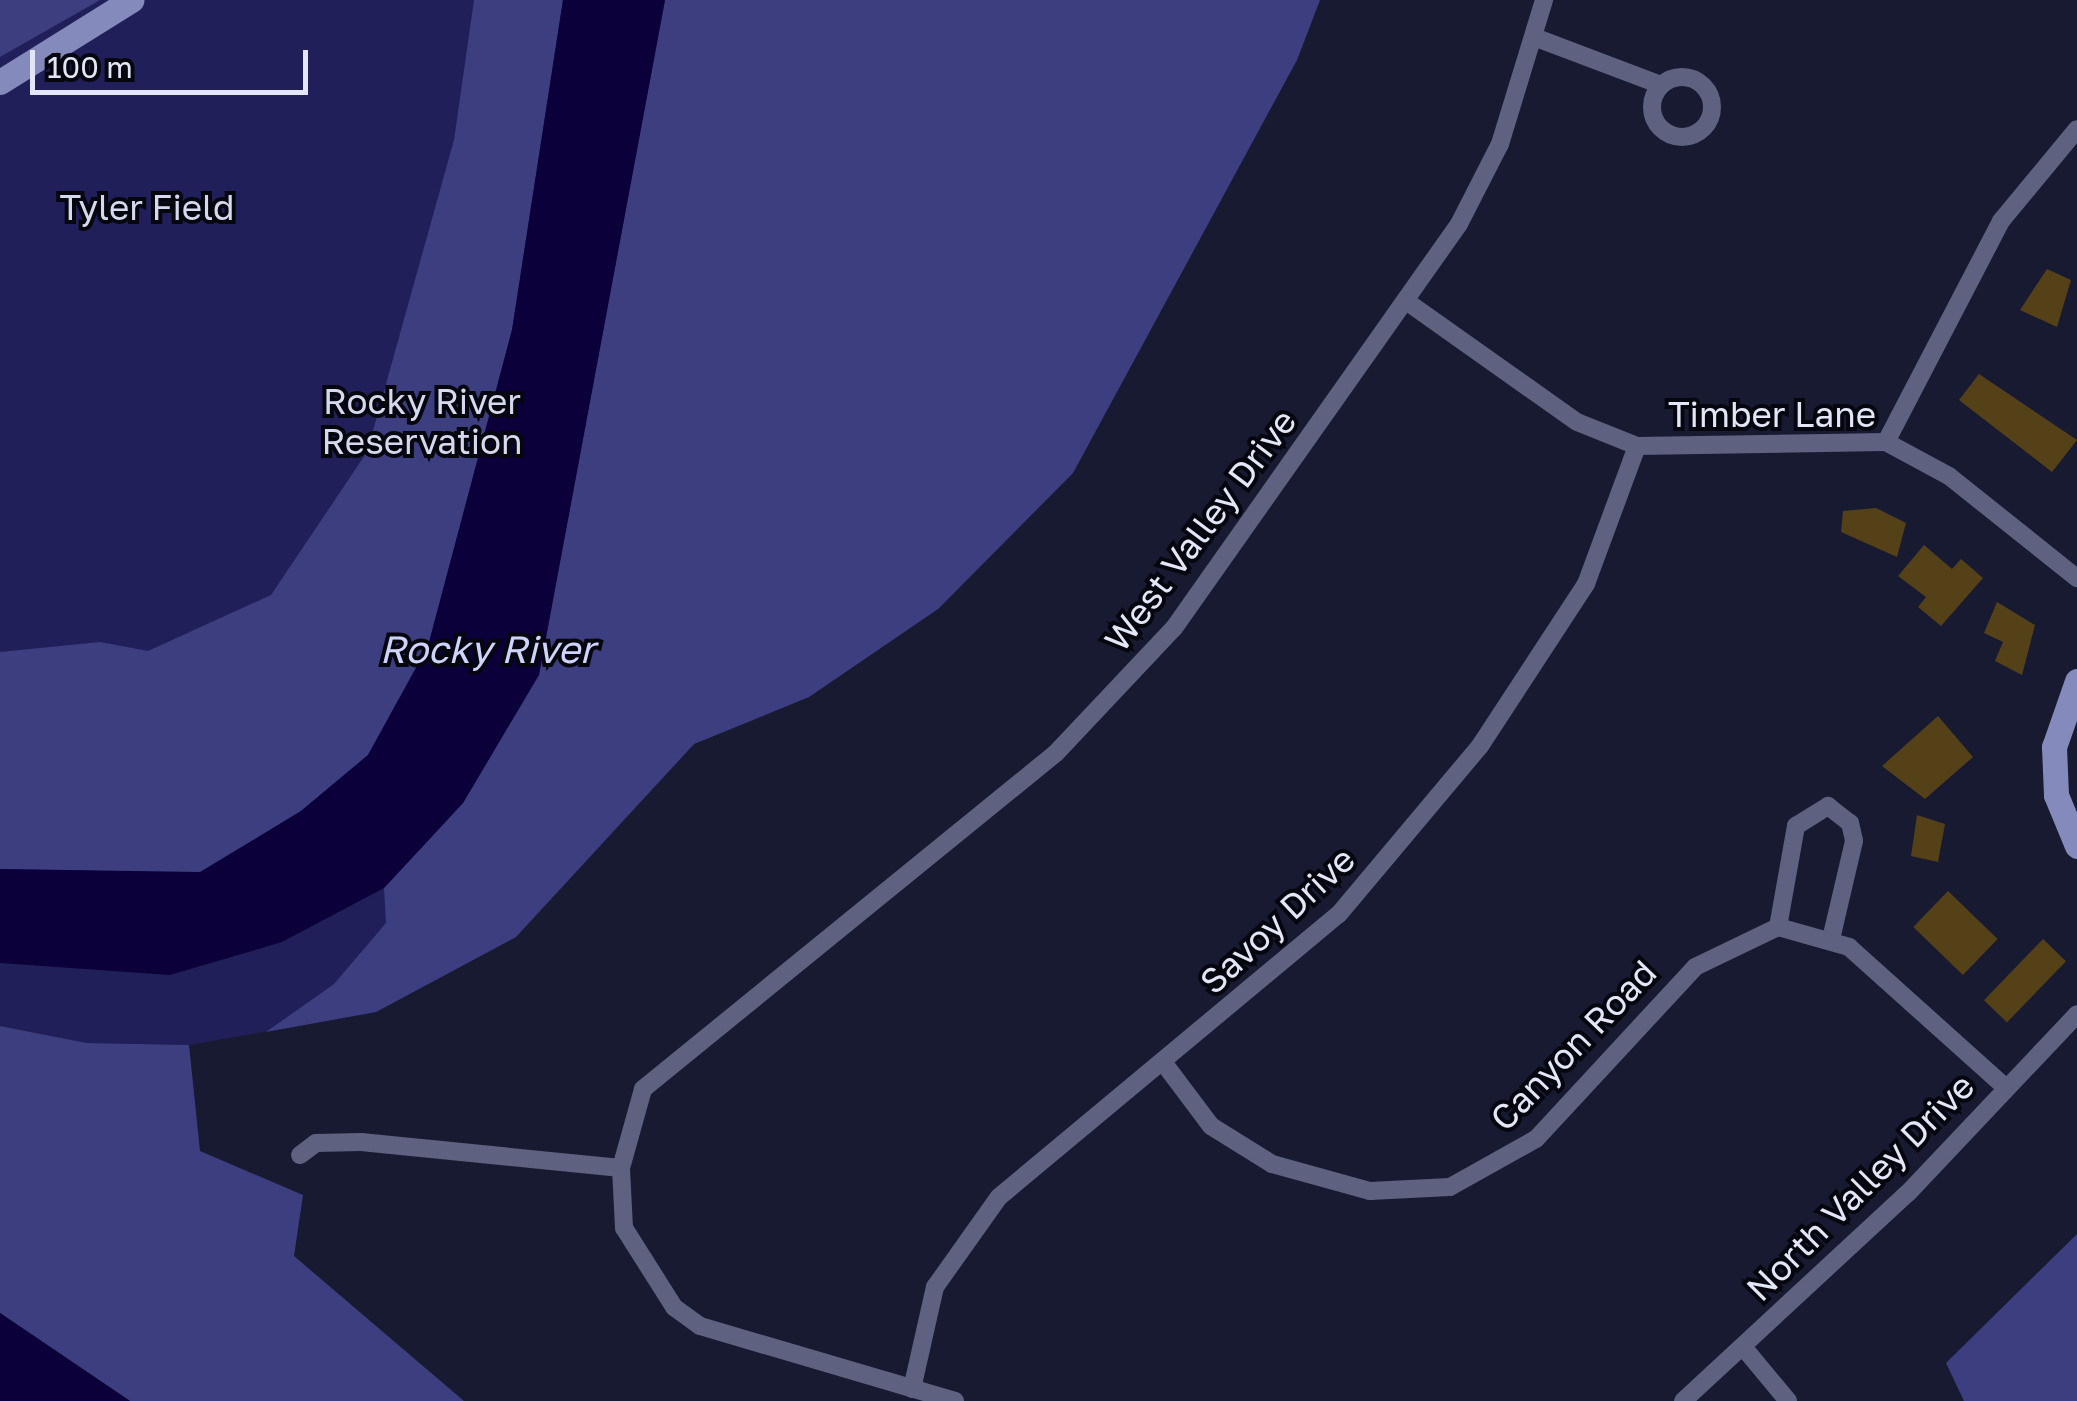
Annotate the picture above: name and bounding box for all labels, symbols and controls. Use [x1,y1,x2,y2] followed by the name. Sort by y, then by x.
[35,30,312,92] scale bar
[47,49,133,85] text: 100 m
[60,186,234,228] park label: Tyler Field
[321,380,523,462] park label: Rocky River Reservation
[1668,393,1876,435] street label: Timber Lane
[1095,401,1305,659] street label: West Valley Drive
[379,626,595,672] water label: Rocky River
[1191,838,1363,1002] street label: Savoy Drive
[1481,951,1665,1139] street label: Canyon Road
[1738,1065,1982,1309] street label: North Valley Drive

